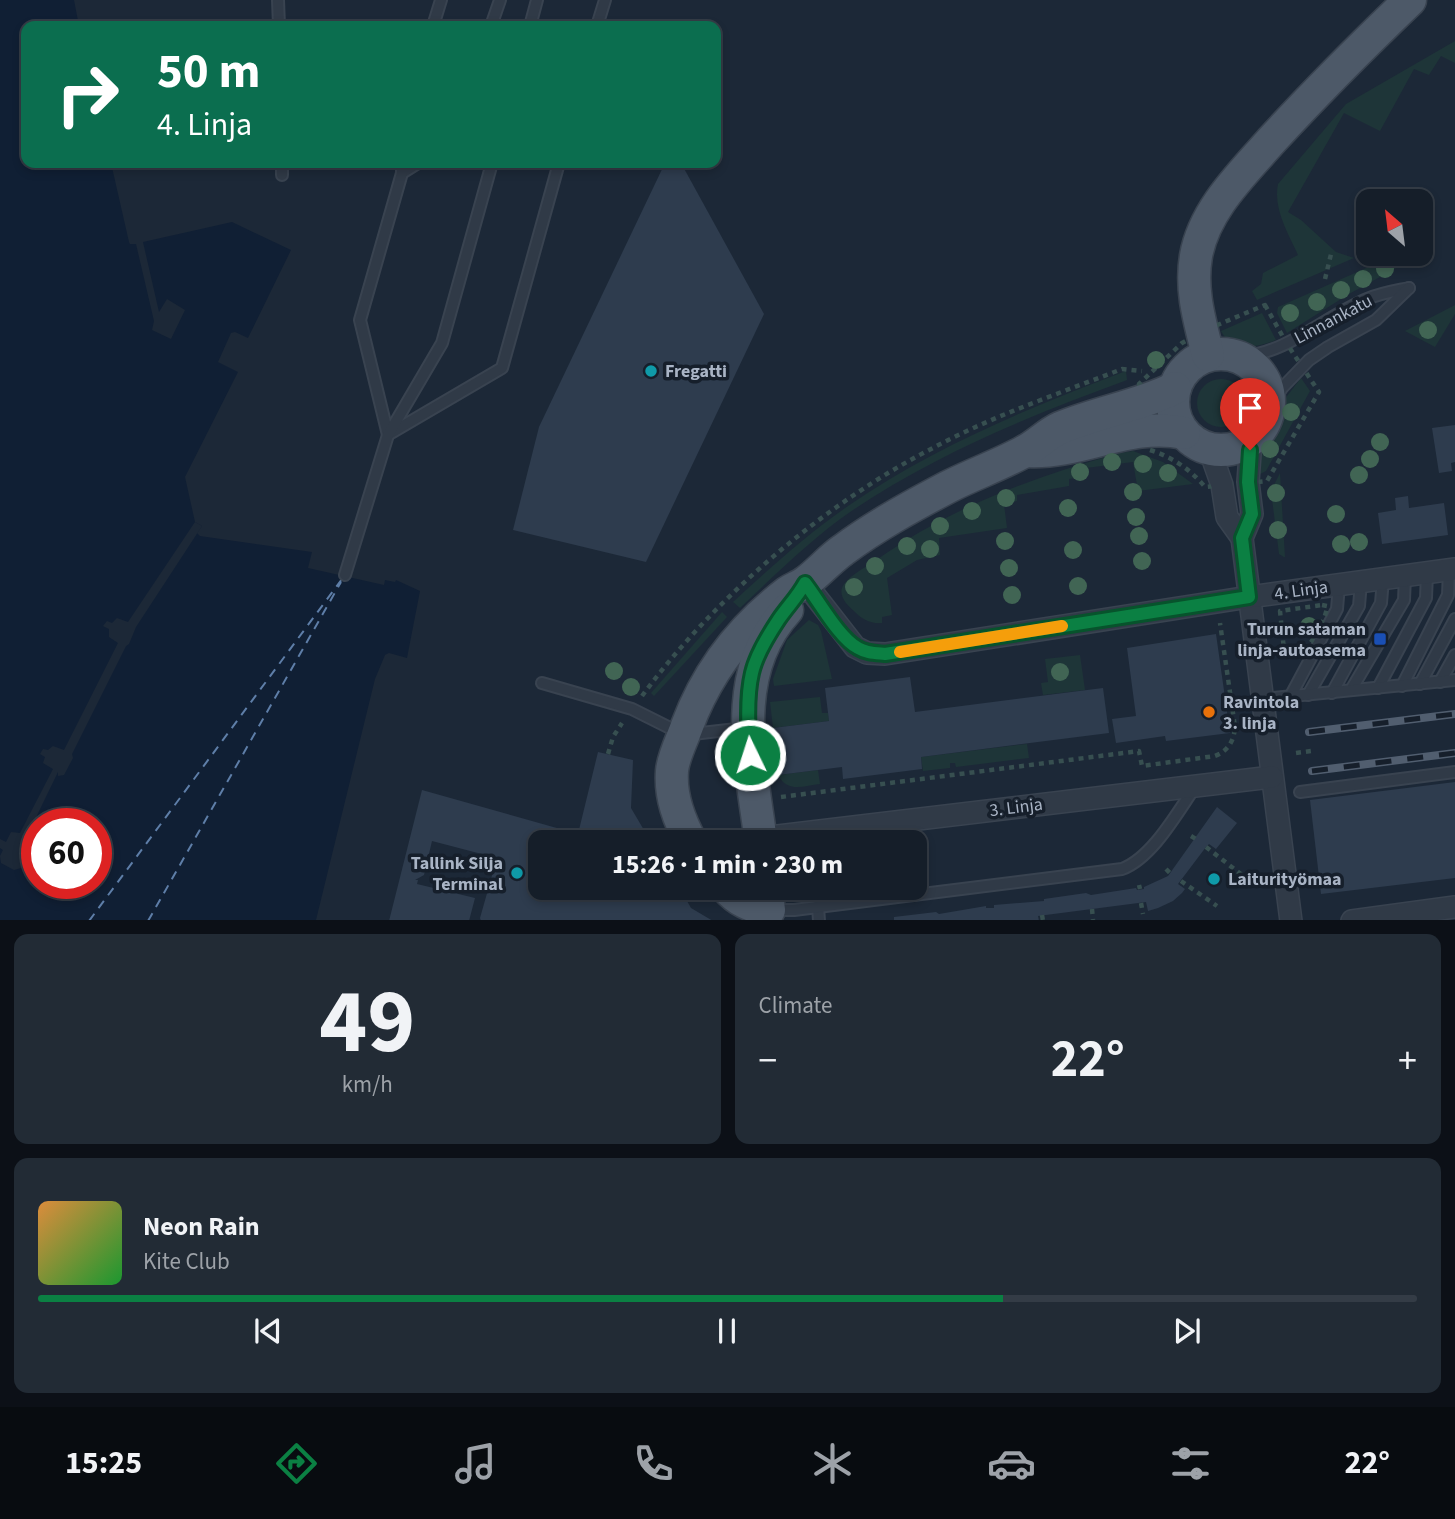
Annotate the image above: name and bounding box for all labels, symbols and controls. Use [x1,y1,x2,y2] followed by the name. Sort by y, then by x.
[157,37,261,107] text: 50 m
[42,49,133,140] icon: right
[157,102,252,148] text: 4. Linja
[1356,189,1433,266] north arrow
[1356,189,1433,266] map controls
[1290,288,1377,350] street label: Linnankatu
[665,359,727,384] place label: Fregatti
[643,363,659,379] marker: Fregatti
[1220,378,1280,450] pin
[1231,389,1269,427] icon: arrive
[1273,574,1329,607] street label: 4. Linja
[1237,617,1366,663] place label: Turun sataman linja-autoasema
[1372,631,1388,647] marker: Turun sataman linja-autoasema
[1223,690,1299,736] place label: Ravintola 3. linja
[1201,704,1217,720] marker: Ravintola 3. linja
[713,718,787,792] position arrow
[988,792,1044,823] street label: 3. Linja
[21,808,112,899] speed limit sign: 60
[612,846,843,883] text: 15:26 · 1 min · 230 m
[411,851,503,897] place label: Tallink Silja Terminal
[509,865,525,881] marker: Tallink Silja Terminal
[1228,867,1342,892] place label: Laiturityömaa
[1206,871,1222,887] marker: Laiturityömaa
[319,958,415,1087] text: 49
[759,989,832,1022] text: Climate
[1051,1023,1125,1097] text: 22°
[759,1034,777,1088] text: −
[1398,1034,1417,1088] text: +
[342,1068,393,1101] text: km/h
[143,1208,260,1245] text: Neon Rain
[143,1245,230,1278] text: Kite Club
[249,1312,287,1350] icon: previous
[708,1312,746,1350] icon: pause
[1168,1312,1206,1350] icon: next
[272,1439,321,1488] icon: directions
[451,1439,500,1488] icon: music
[629,1439,678,1488] icon: phone
[808,1439,857,1488] icon: climate
[987,1439,1036,1488] icon: car
[1166,1439,1215,1488] icon: filters
[65,1440,142,1486] text: 15:25
[1345,1440,1390,1486] text: 22°

